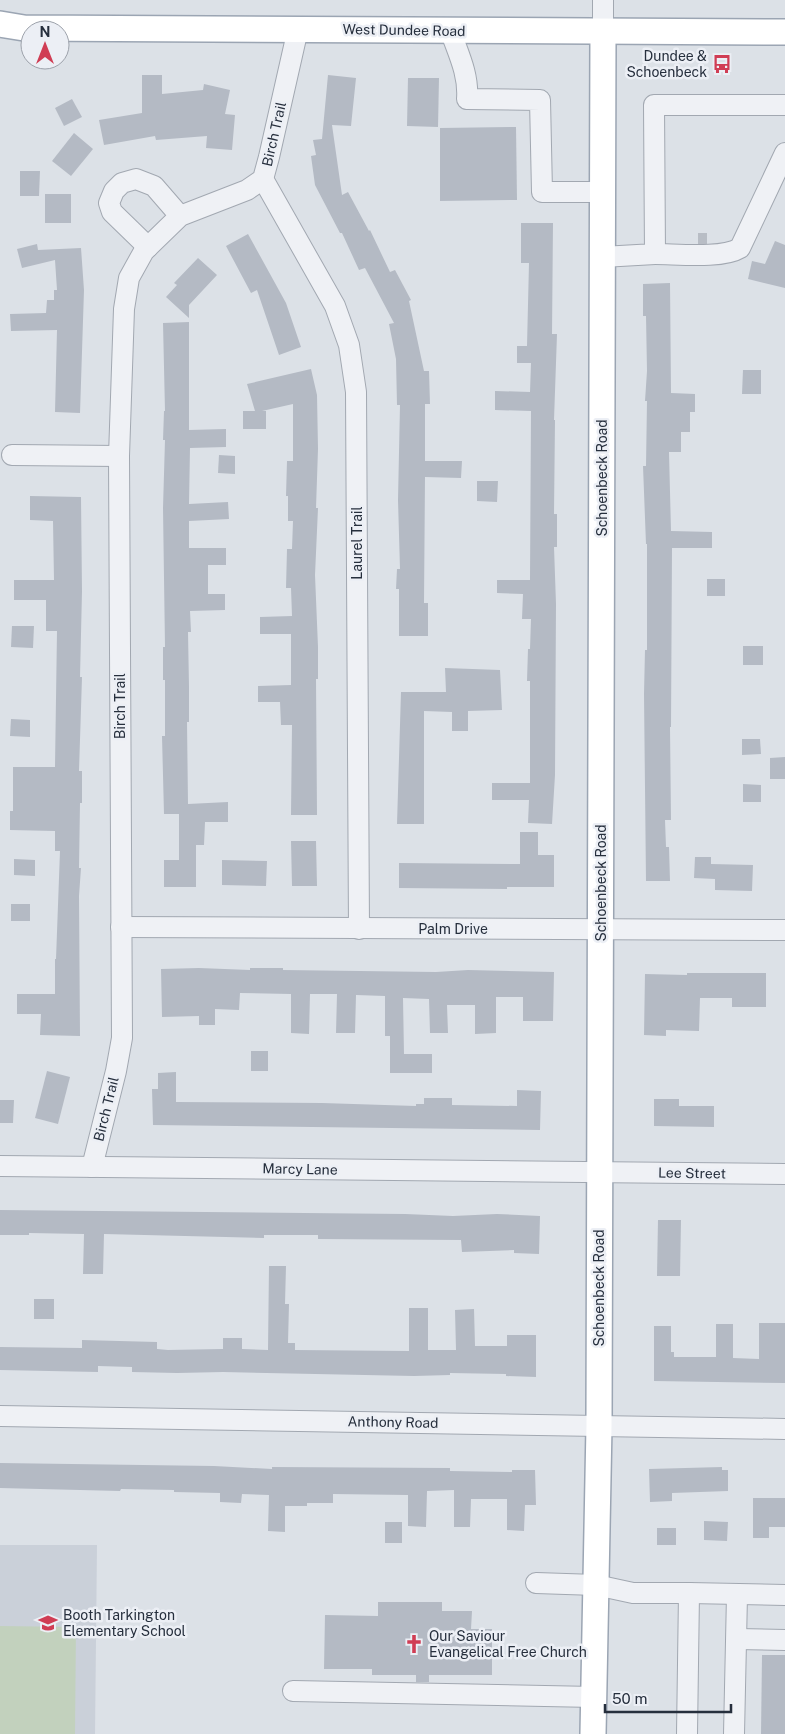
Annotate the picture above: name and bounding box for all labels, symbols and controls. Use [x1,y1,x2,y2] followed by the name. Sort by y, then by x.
[20,20,70,70] north arrow
[342,21,466,39] street label: West Dundee Road
[40,24,50,40] text: N
[626,48,707,80] place label: Dundee & Schoenbeck
[711,53,733,75] bus stop icon: Dundee & Schoenbeck
[259,100,289,168] street label: Birch Trail
[594,419,610,537] street label: Schoenbeck Road
[349,506,365,580] street label: Laurel Trail
[112,673,128,739] street label: Birch Trail
[593,824,609,942] street label: Schoenbeck Road
[418,921,488,937] street label: Palm Drive
[90,1075,122,1143] street label: Birch Trail
[262,1160,338,1178] street label: Marcy Lane
[658,1164,726,1182] street label: Lee Street
[591,1229,607,1347] street label: Schoenbeck Road
[347,1413,439,1431] street label: Anthony Road
[63,1607,186,1639] place label: Booth Tarkington Elementary School
[37,1612,59,1634] school or university icon: Booth Tarkington Elementary School
[429,1628,587,1660] place label: Our Saviour Evangelical Free Church
[403,1633,425,1655] church icon: Our Saviour Evangelical Free Church
[605,1682,731,1714] scale bar
[612,1690,647,1707] text: 50 m

